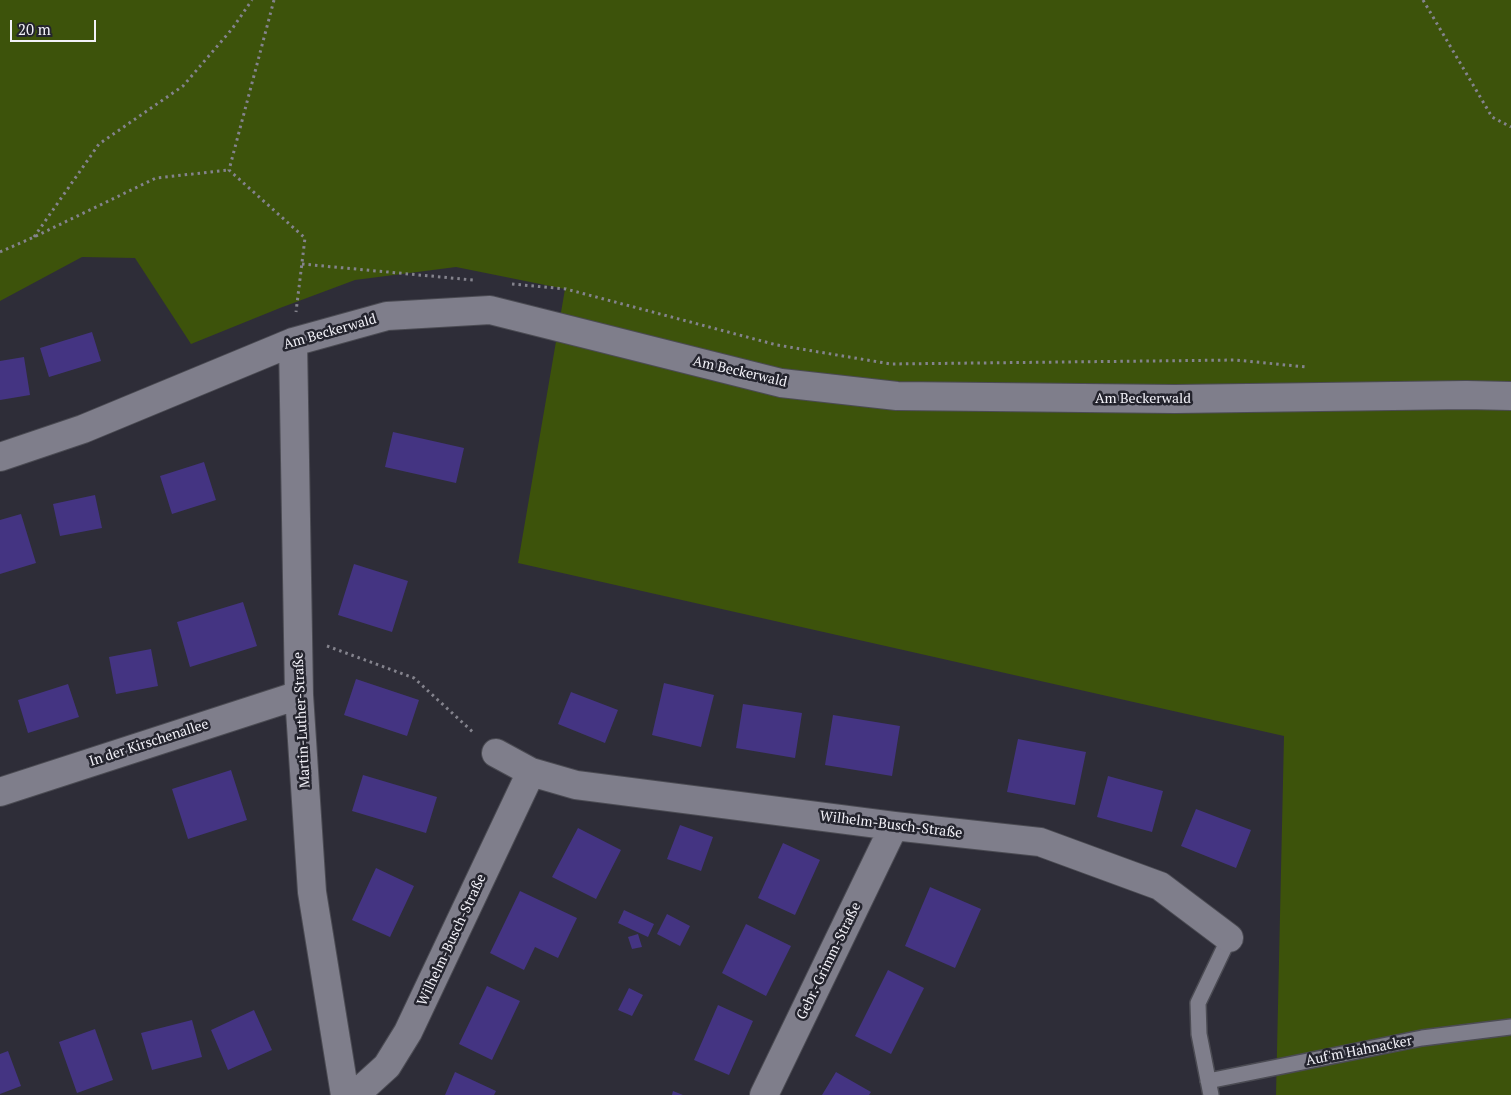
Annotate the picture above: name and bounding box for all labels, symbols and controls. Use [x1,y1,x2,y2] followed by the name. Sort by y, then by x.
[12,10,99,42] scale bar
[18,19,51,39] text: 20 m
[281,311,379,353] street label: Am Beckerwald
[691,353,789,391] street label: Am Beckerwald
[1095,391,1191,407] street label: Am Beckerwald
[290,651,314,789] street label: Martin-Luther-Straße
[87,716,211,770] street label: In der Kirschenallee
[819,808,963,842] street label: Wilhelm-Busch-Straße
[414,871,490,1009] street label: Wilhelm-Busch-Straße
[793,900,865,1022] street label: Gebr.-Grimm-Straße
[1304,1032,1414,1070] street label: Auf'm Hahnacker

